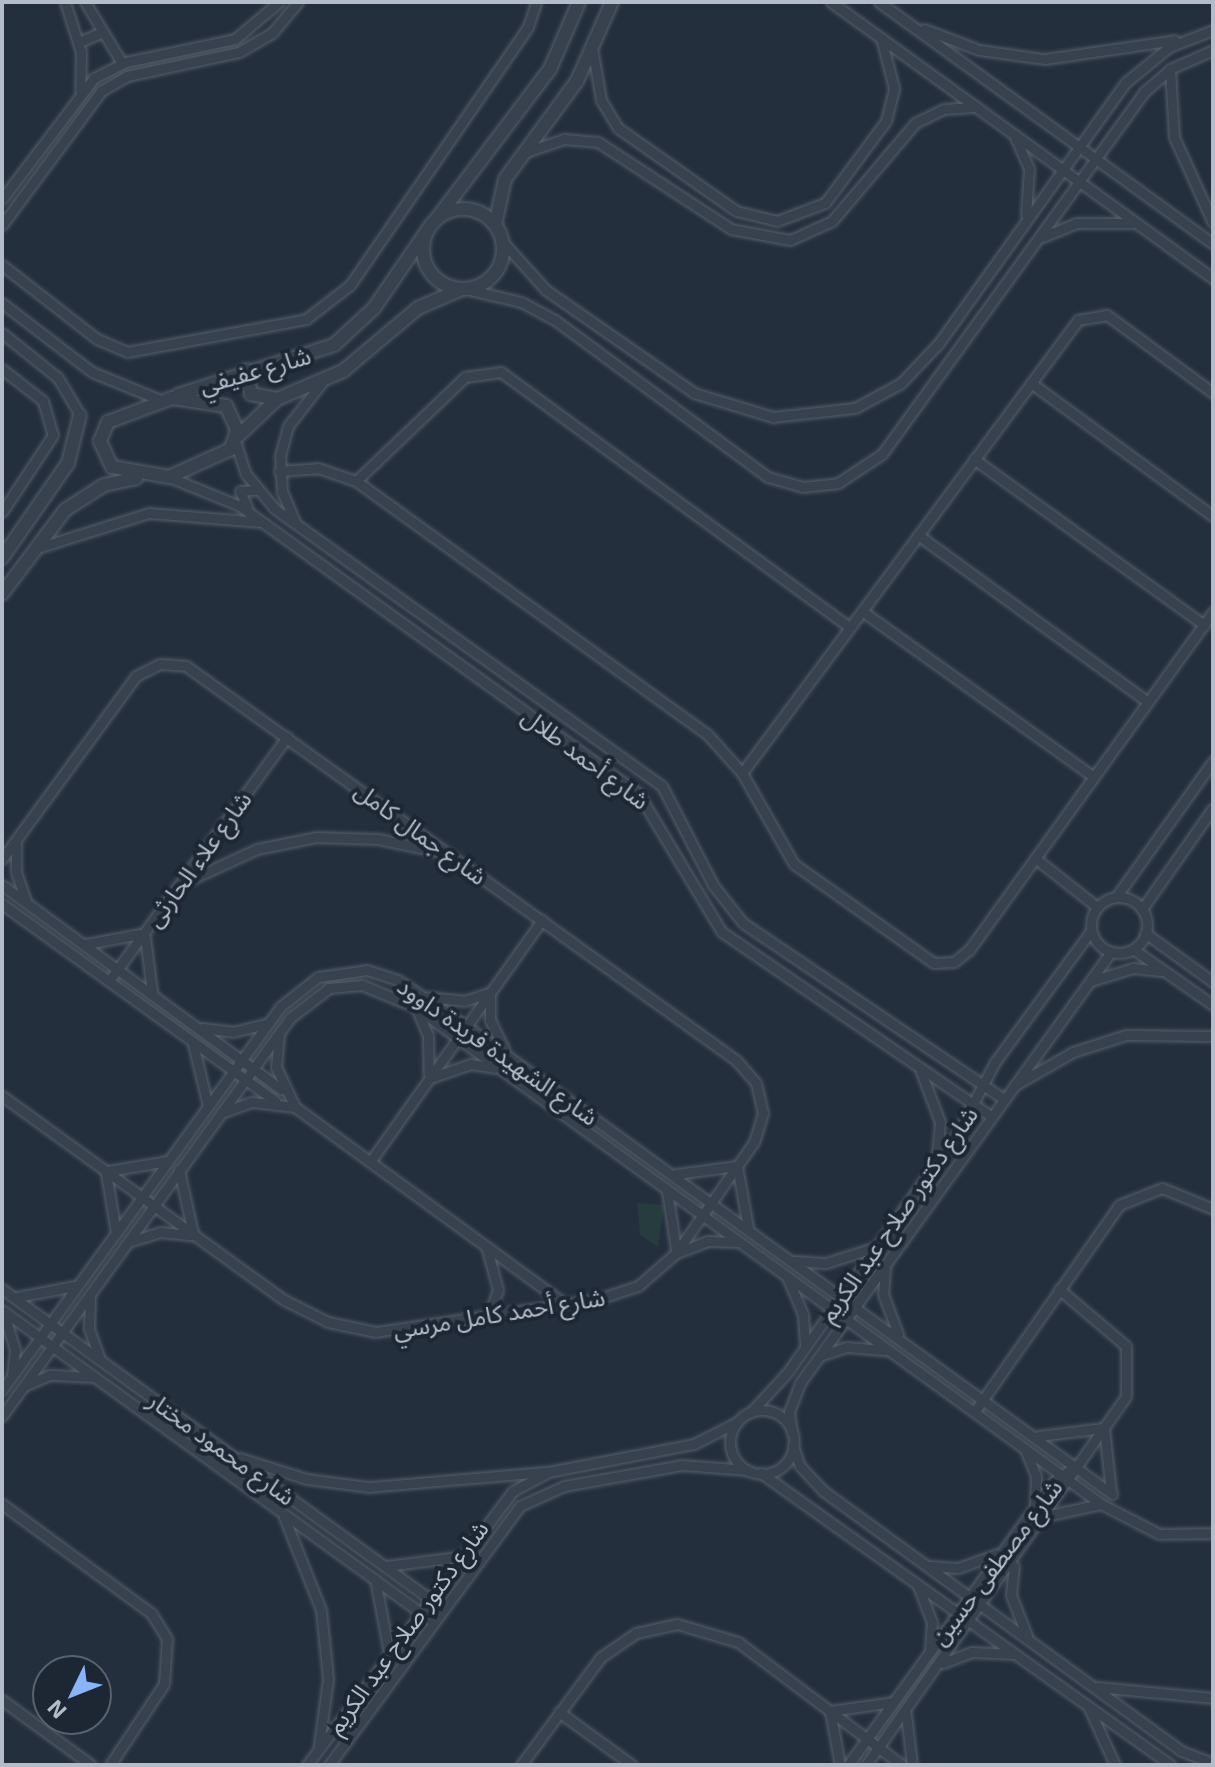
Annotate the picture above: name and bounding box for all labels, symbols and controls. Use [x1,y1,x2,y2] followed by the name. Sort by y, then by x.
[196,340,314,400] street label: شارع عفيفي
[517,701,655,815] street label: شارع أحمد طلال
[349,775,493,891] street label: شارع جمال كامل
[139,785,257,933] street label: شارع علاء الحارثى
[392,971,604,1131] street label: شارع الشهيدة فريدة داوود
[813,1101,983,1327] street label: شارع دكتور صلاح عبد الكريم
[391,1282,607,1344] street label: شارع أحمد كامل مرسي
[143,1385,301,1511] street label: شارع محمود مختار
[924,1473,1068,1651] street label: شارع مصطفى حسين
[320,1515,494,1739] street label: شارع دكتور صلاح عبد الكريم
[32,1655,112,1735] north arrow
[41,1695,71,1725] text: N

